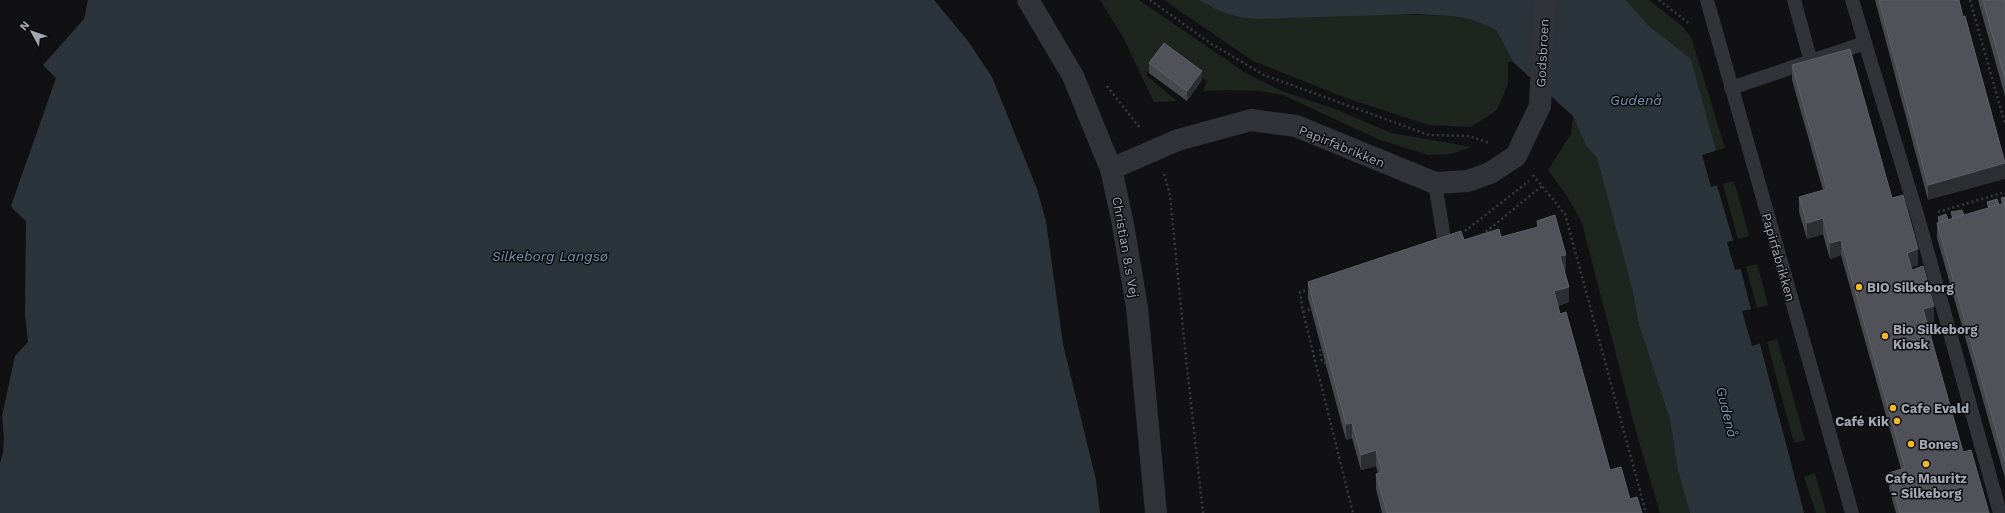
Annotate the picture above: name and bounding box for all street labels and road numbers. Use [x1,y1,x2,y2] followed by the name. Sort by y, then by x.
[1533,18,1552,88] street label: Godsbroen
[1297,122,1387,171] street label: Papirfabrikken
[1109,195,1142,299] street label: Christian 8.s Vej
[1759,211,1798,303] street label: Papirfabrikken

